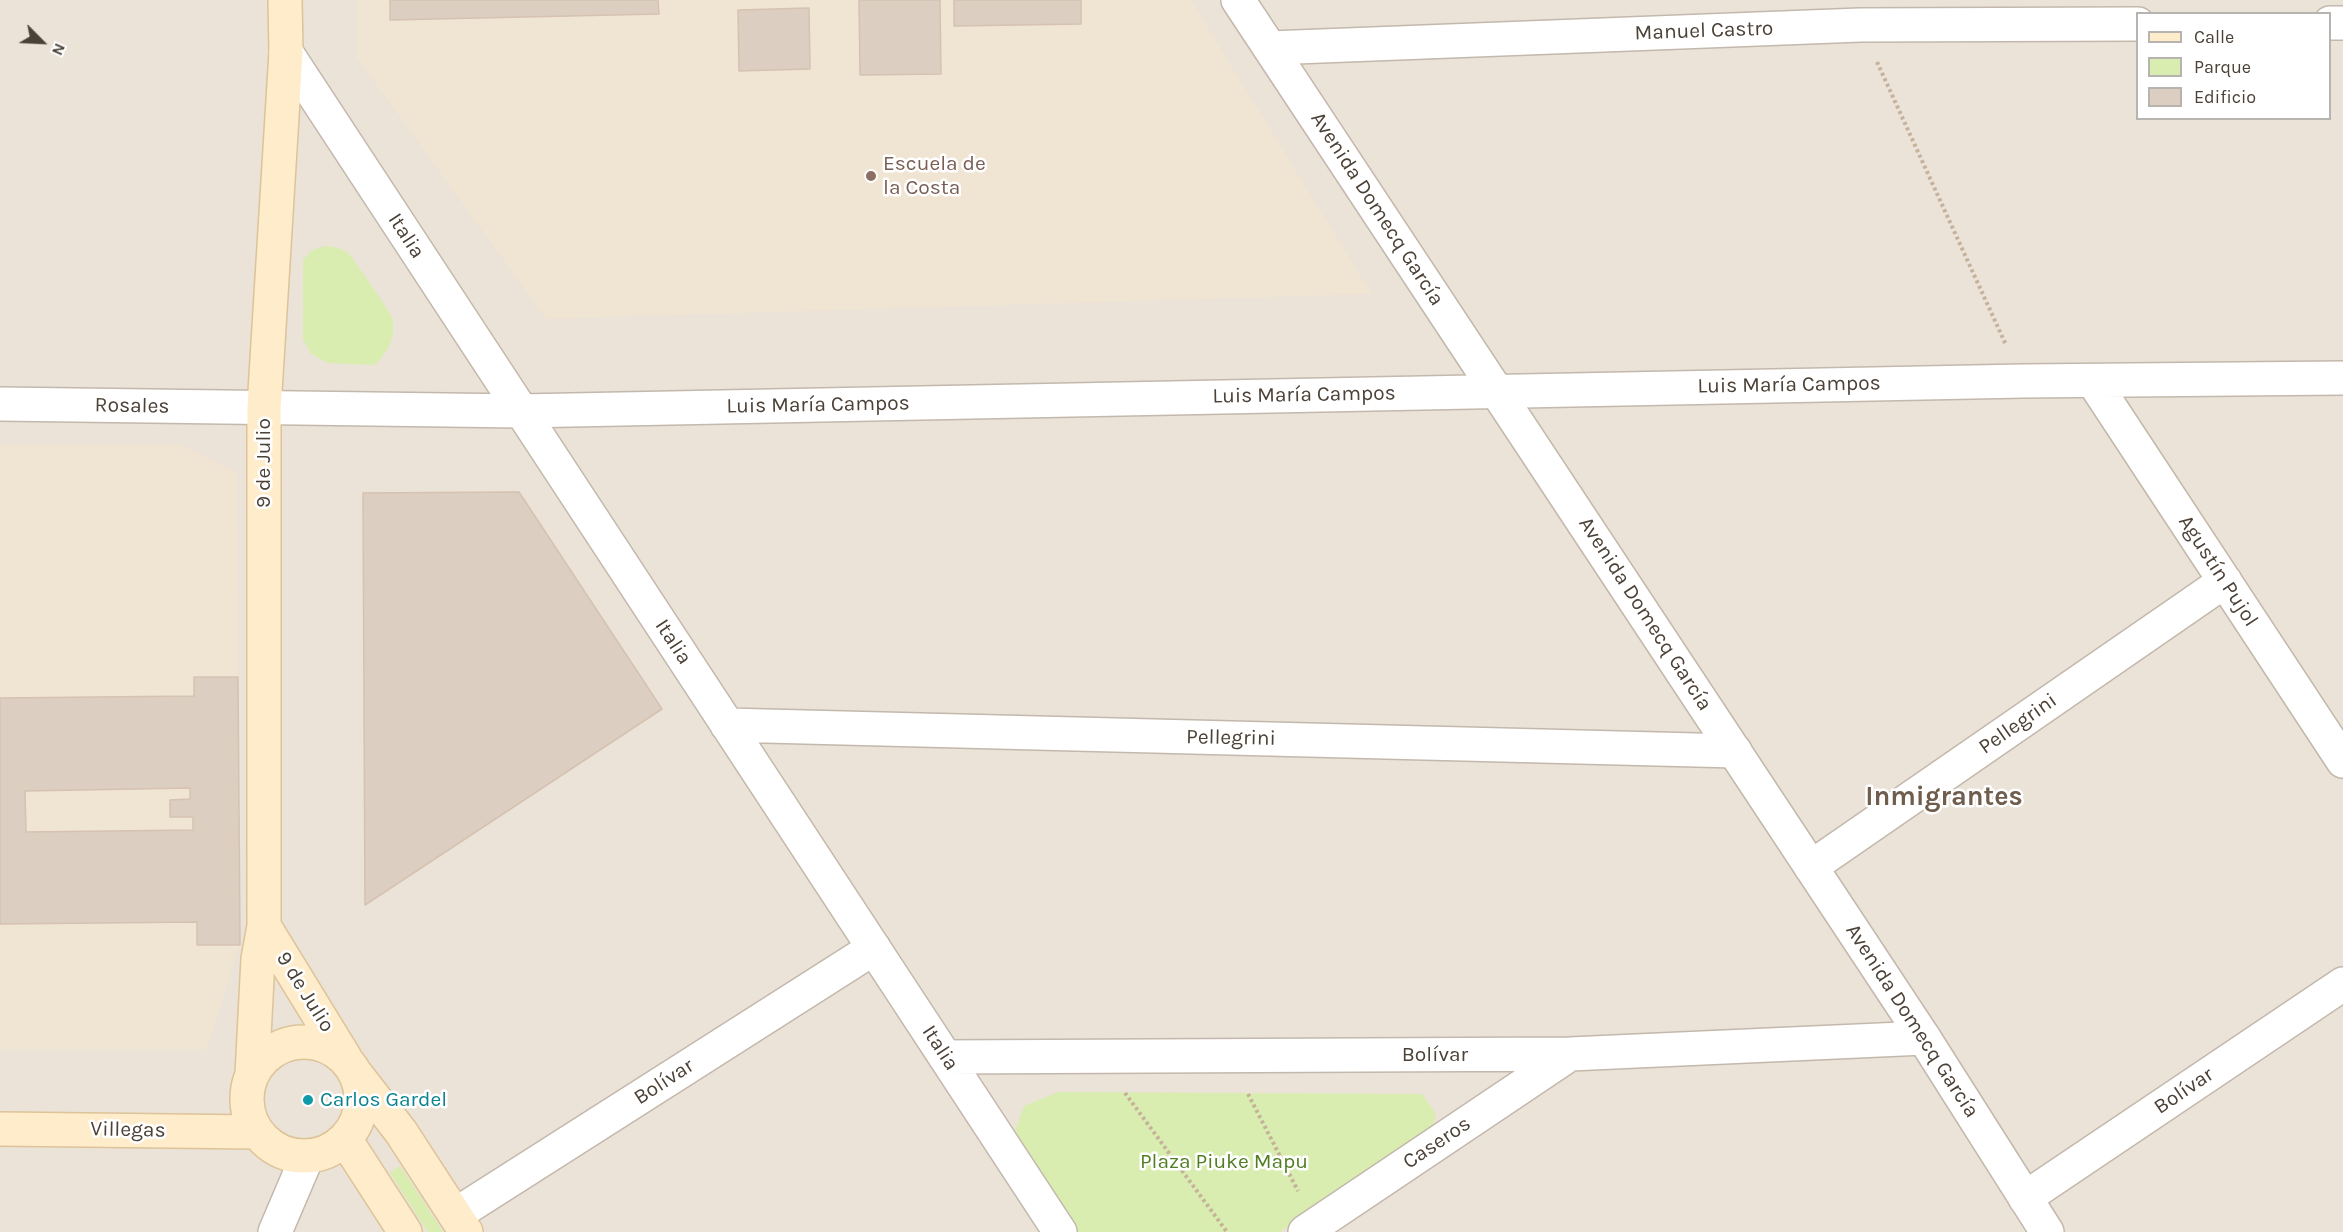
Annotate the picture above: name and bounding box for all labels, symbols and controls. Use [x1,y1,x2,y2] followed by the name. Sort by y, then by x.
[12,12,72,72] north arrow
[2136,12,2331,120] legend
[1634,16,1774,46] street label: Manuel Castro
[2194,26,2234,48] text: Calle
[48,40,70,59] text: N
[2194,56,2251,78] text: Parque
[2194,86,2256,108] text: Edificio
[1305,107,1449,311] street label: Avenida Domecq García
[883,151,986,201] place label: Escuela de la Costa
[864,169,878,183] marker: Escuela de la Costa
[382,209,430,263] street label: Italia
[1697,371,1881,399] street label: Luis María Campos
[1212,381,1396,409] street label: Luis María Campos
[726,391,910,419] street label: Luis María Campos
[94,393,170,419] street label: Rosales
[251,418,277,508] street label: 9 de Julio
[2173,511,2263,631] street label: Agustín Pujol
[1573,512,1717,716] street label: Avenida Domecq García
[649,615,697,669] street label: Italia
[1974,688,2062,760] street label: Pellegrini
[1186,725,1276,751] street label: Pellegrini
[1865,781,2023,813] district label: Inmigrantes
[1840,919,1984,1123] street label: Avenida Domecq García
[270,947,340,1037] street label: 9 de Julio
[916,1021,964,1075] street label: Italia
[1402,1042,1468,1068] street label: Bolívar
[629,1053,699,1111] street label: Bolívar
[2149,1062,2219,1120] street label: Bolívar
[320,1087,447,1113] place label: Carlos Gardel
[301,1093,315,1107] marker: Carlos Gardel
[1398,1111,1476,1175] street label: Caseros
[90,1117,166,1143] street label: Villegas
[1140,1149,1308,1175] park label: Plaza Piuke Mapu

